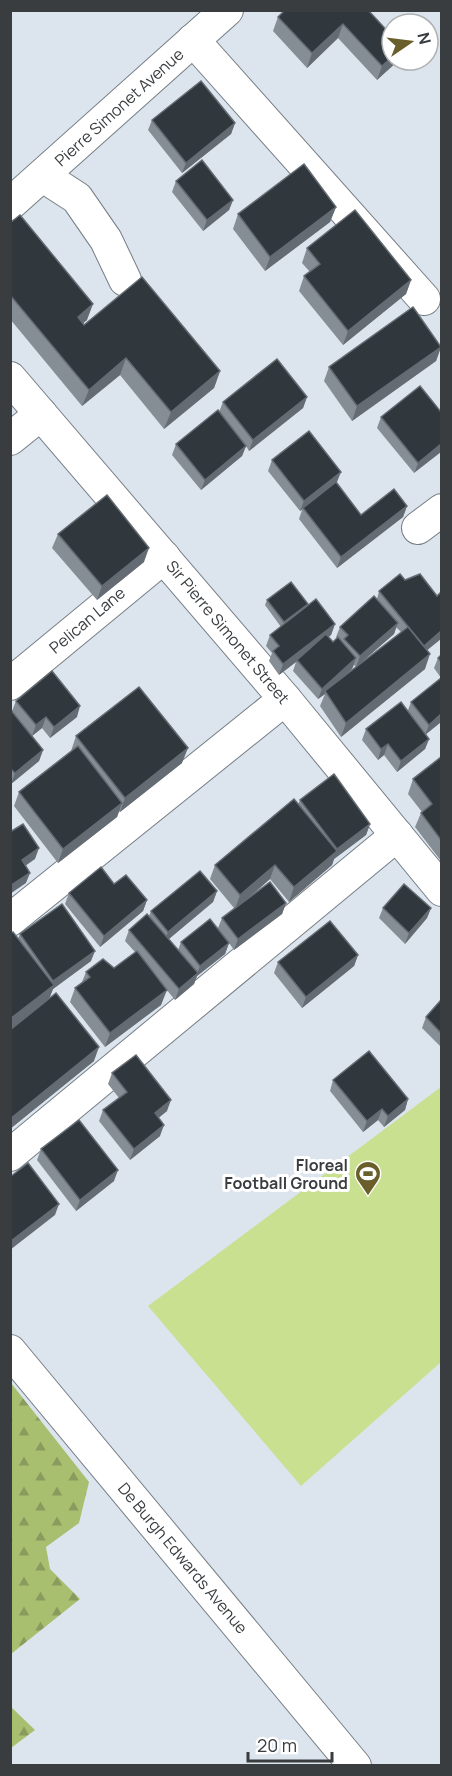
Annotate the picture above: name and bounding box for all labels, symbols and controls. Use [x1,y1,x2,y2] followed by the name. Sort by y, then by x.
[380,12,440,72] north arrow
[412,30,437,47] text: N
[50,43,188,171] street label: Pierre Simonet Avenue
[161,556,295,708] street label: Sir Pierre Simonet Street
[44,582,130,658] street label: Pelican Lane
[224,1154,348,1194] place label: Floreal Football Ground
[353,1159,383,1197] sports icon: Floreal Football Ground
[113,1478,253,1638] street label: De Burgh Edwards Avenue
[248,1725,332,1763] scale bar
[257,1733,297,1757] text: 20 m

